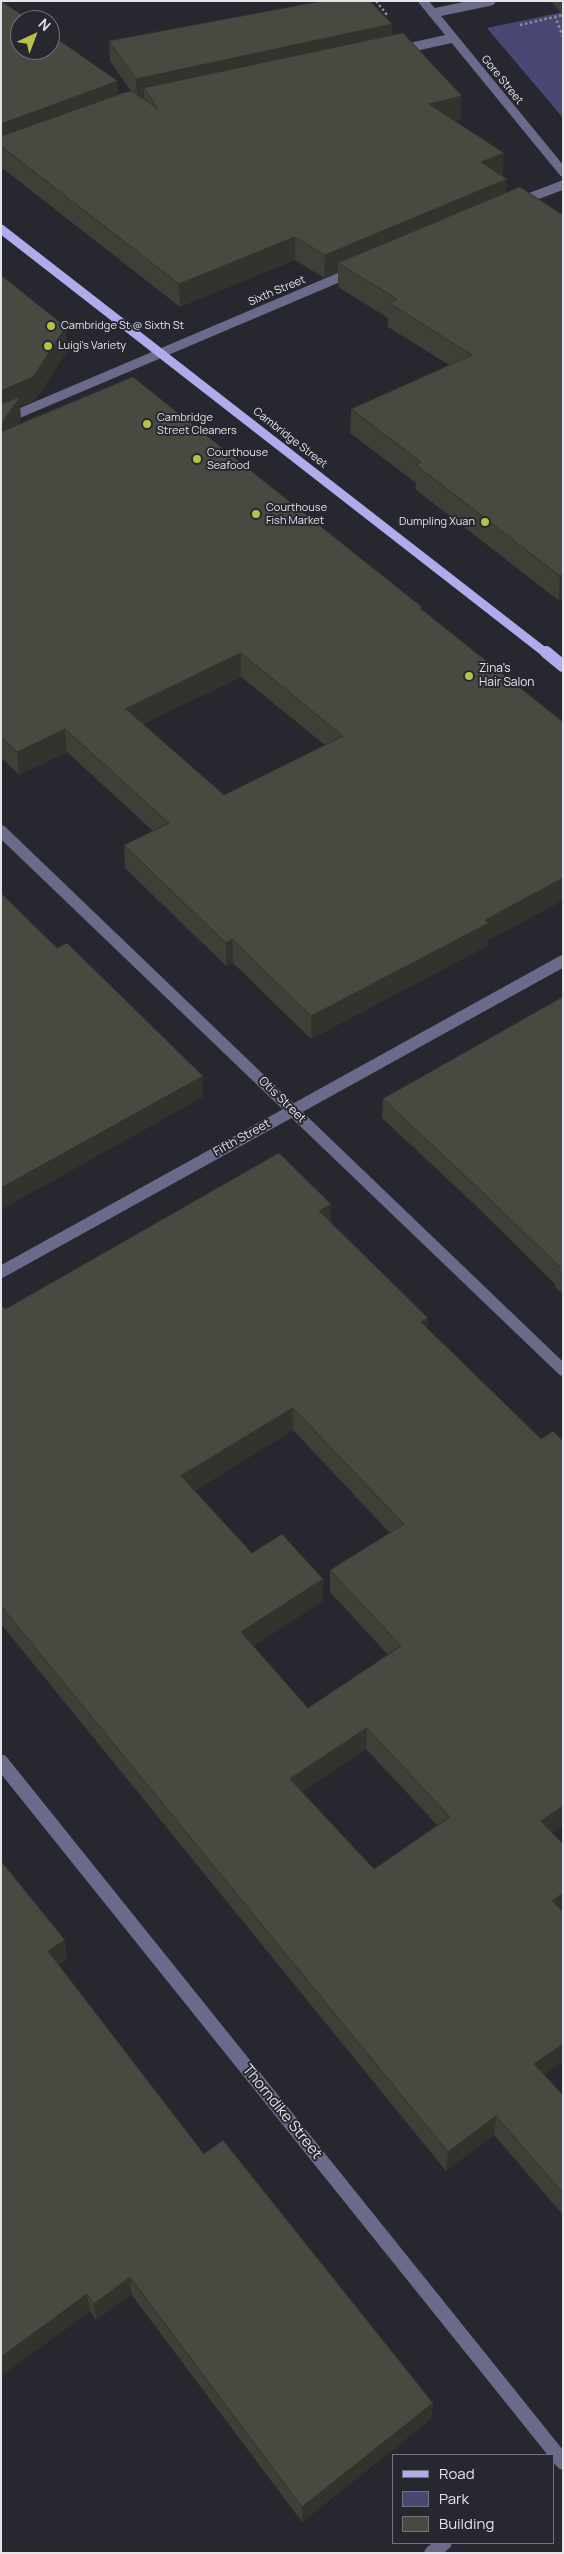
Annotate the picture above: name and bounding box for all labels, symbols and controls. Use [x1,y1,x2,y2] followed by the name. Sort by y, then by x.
[10,10,60,60] north arrow
[35,14,55,35] text: N
[478,53,526,107] street label: Gore Street
[247,273,307,309] street label: Sixth Street
[61,319,184,333] place label: Cambridge St @ Sixth St
[45,320,57,332] marker: Cambridge St @ Sixth St
[58,339,126,353] place label: Luigi's Variety
[42,340,54,352] marker: Luigi's Variety
[250,405,330,471] street label: Cambridge Street
[157,411,237,437] place label: Cambridge Street Cleaners
[141,418,153,430] marker: Cambridge Street Cleaners
[207,446,268,472] place label: Courthouse Seafood
[191,453,203,465] marker: Courthouse Seafood
[266,501,327,527] place label: Courthouse Fish Market
[250,508,262,520] marker: Courthouse Fish Market
[399,515,475,529] place label: Dumpling Xuan
[479,516,491,528] marker: Dumpling Xuan
[479,662,534,690] place label: Zina's Hair Salon
[463,670,475,682] marker: Zina's Hair Salon
[255,1074,309,1126] street label: Otis Street
[211,1117,273,1159] street label: Fifth Street
[238,2061,326,2163] street label: Thorndike Street
[392,2454,554,2544] legend
[439,2463,475,2484] text: Road
[439,2488,469,2509] text: Park
[439,2513,494,2534] text: Building

